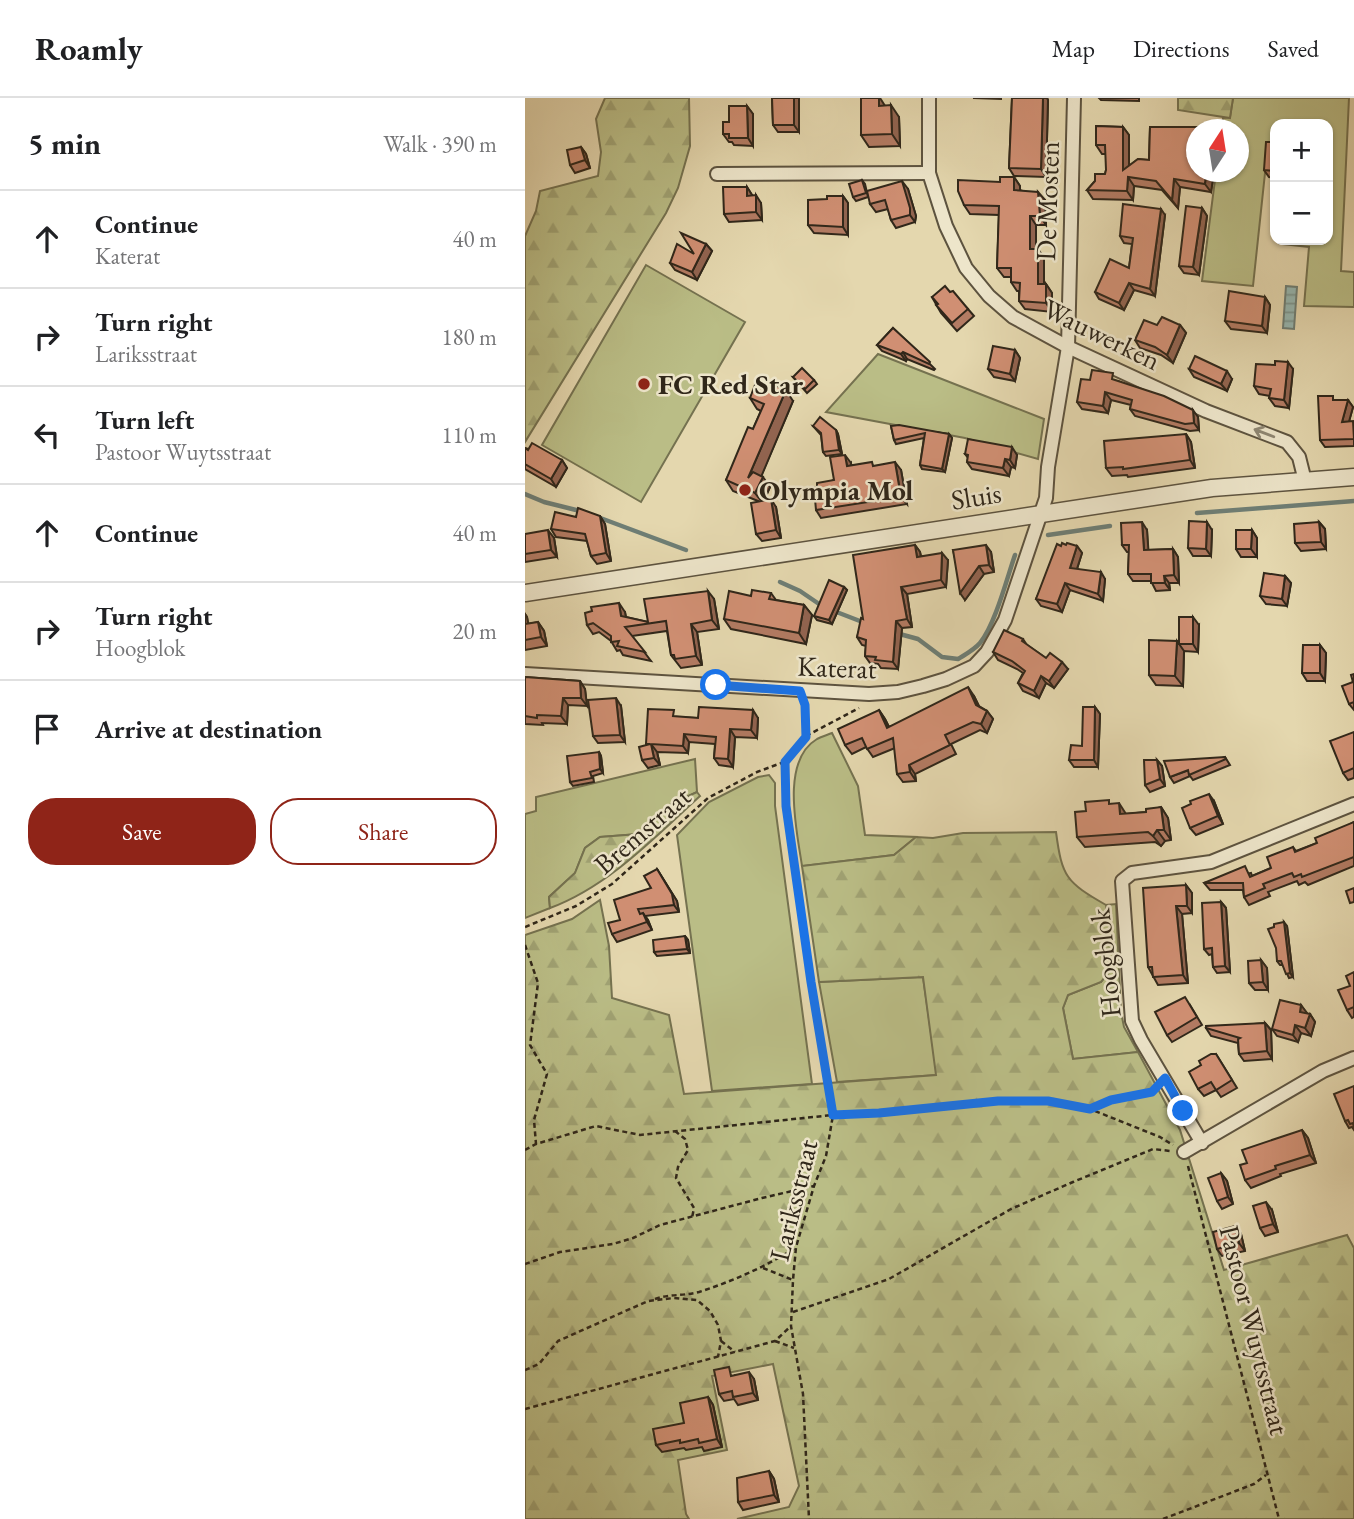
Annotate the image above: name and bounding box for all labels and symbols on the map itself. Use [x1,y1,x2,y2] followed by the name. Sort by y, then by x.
[1186,119,1249,182] north arrow
[1027,140,1067,261] street label: De Mosten
[1037,290,1167,378] street label: Wauwerken
[658,366,803,402] place label: FC Red Star
[636,376,652,392] marker: FC Red Star
[1254,426,1275,439] one-way arrow
[759,472,913,508] place label: Olympia Mol
[948,474,1004,518] street label: Sluis
[737,482,753,498] marker: Olympia Mol
[797,648,877,686] street label: Katerat
[700,669,731,700] route start
[586,778,698,882] street label: Bremstraat
[1081,906,1129,1020] street label: Hoogblok
[1167,1095,1198,1126] route end
[761,1135,826,1265] street label: Lariksstraat
[1212,1222,1298,1439] street label: Pastoor Wuytsstraat

